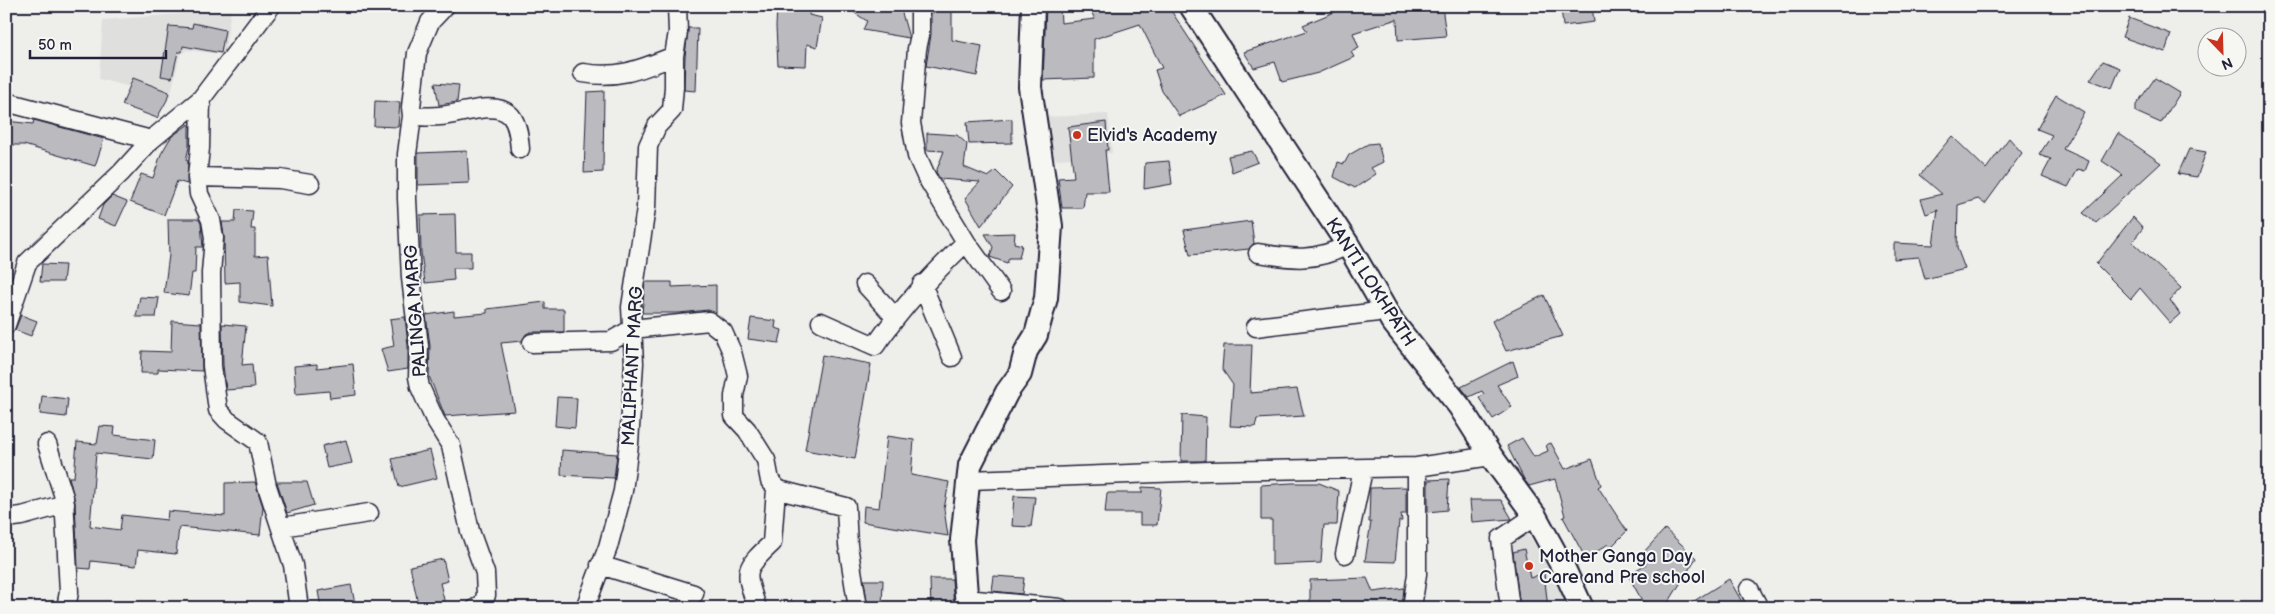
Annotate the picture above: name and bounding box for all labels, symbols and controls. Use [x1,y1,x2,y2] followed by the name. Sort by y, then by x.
[30,28,166,60] scale bar
[2198,28,2248,78] north arrow
[38,36,72,55] text: 50 m
[2219,54,2235,73] text: N
[1087,125,1218,146] place label: Elvid's Academy
[1071,129,1083,141] marker: Elvid's Academy
[1321,214,1420,350] street label: KANTI LOKHPATH
[400,244,431,378] street label: PALINGA MARG
[618,286,647,446] street label: MALIPHANT MARG
[1539,546,1705,588] place label: Mother Ganga Day Care and Pre school
[1523,560,1535,572] marker: Mother Ganga Day Care and Pre school

